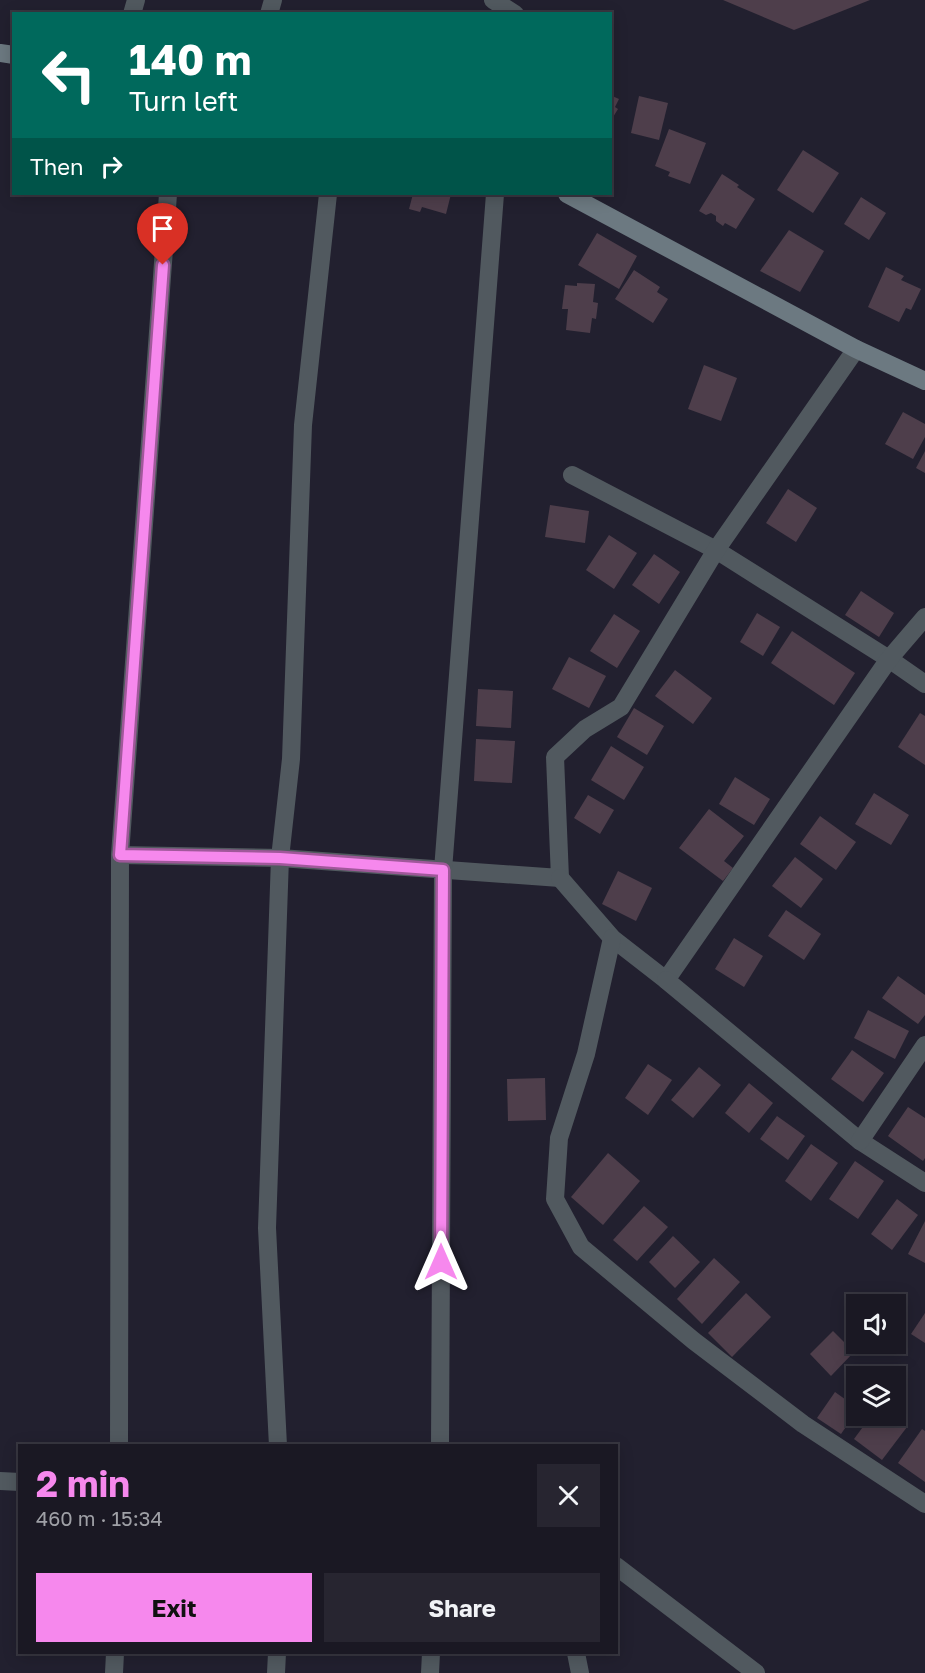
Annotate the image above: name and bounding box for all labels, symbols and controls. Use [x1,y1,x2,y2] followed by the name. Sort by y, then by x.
[129,34,251,84] text: 140 m
[30,36,108,114] icon: left
[129,85,238,117] text: Turn left
[95,150,128,183] icon: right
[30,153,83,180] text: Then
[137,203,188,265] pin
[146,212,179,245] icon: arrive
[409,1230,473,1294] position arrow
[846,1294,906,1426] map controls
[846,1294,906,1354] button: sound
[846,1366,906,1426] button: layers
[36,1462,130,1505] text: 2 min
[537,1464,600,1527] button: close
[36,1506,163,1530] text: 460 m · 15:34
[36,1573,312,1642] button: Exit
[324,1573,600,1642] button: Share

